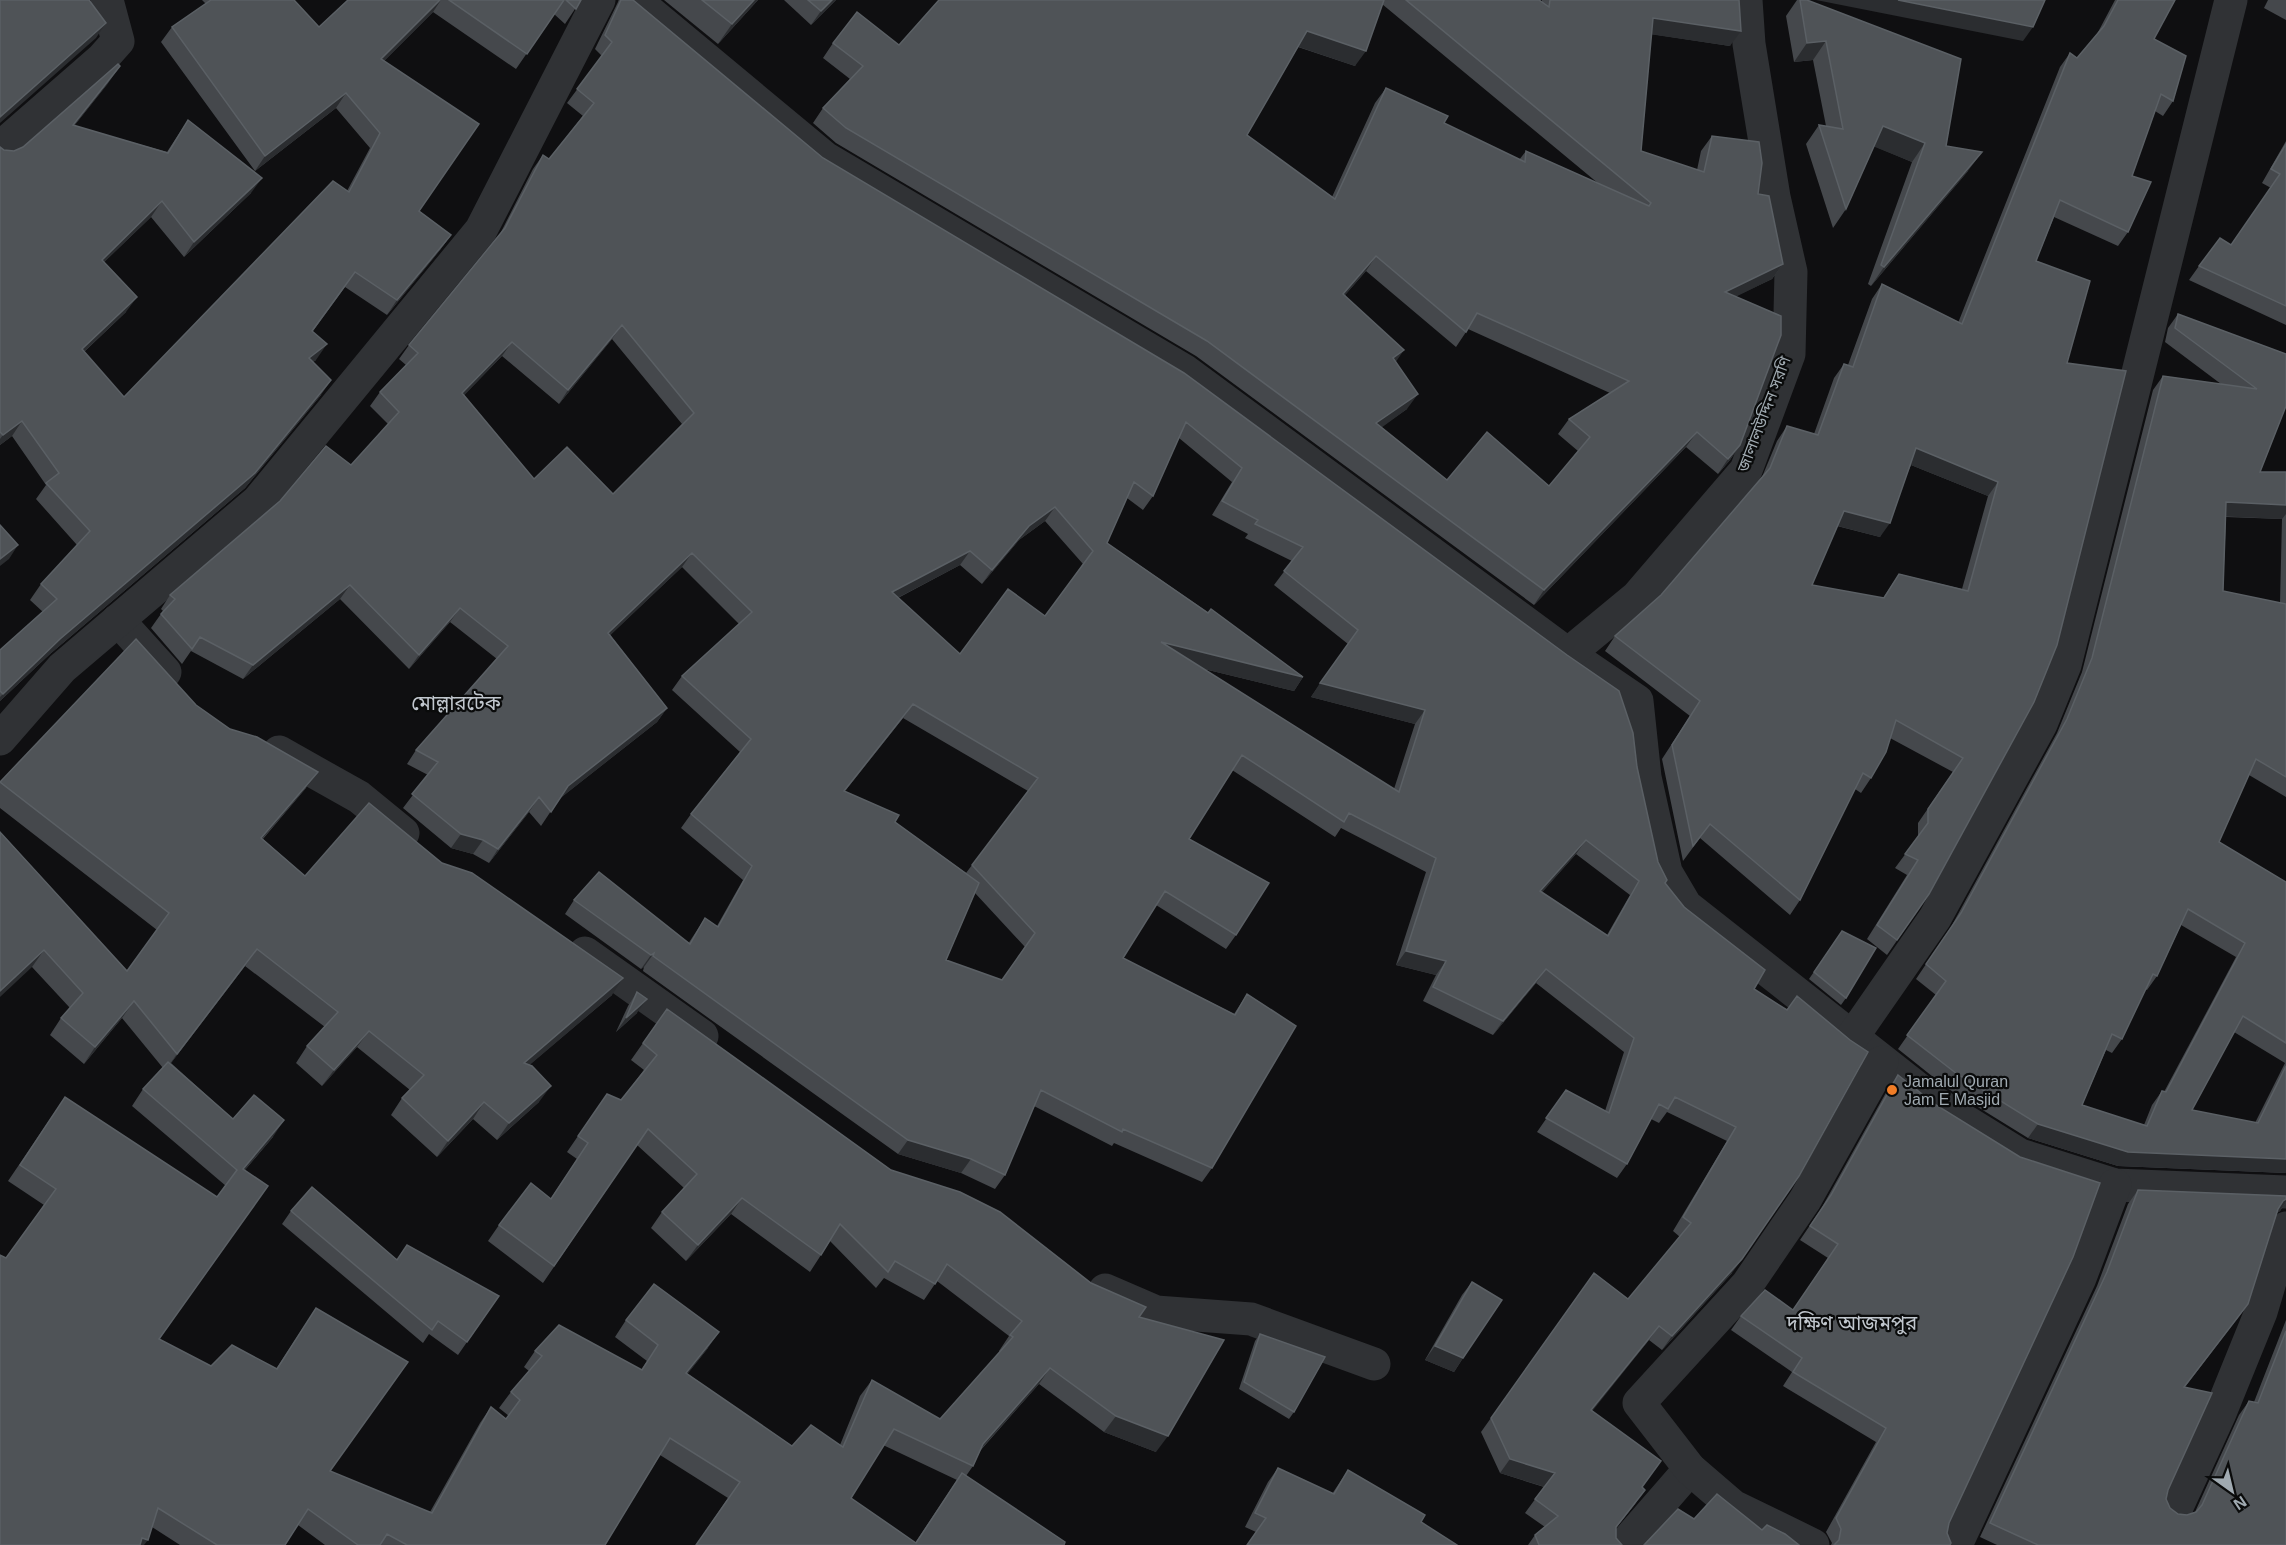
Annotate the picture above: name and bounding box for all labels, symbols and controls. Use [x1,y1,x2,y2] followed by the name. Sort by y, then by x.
[1733,353,1794,475] street label: জালালউদ্দিন সরণি
[411,691,502,714] district label: মোল্লারটেক
[1904,1073,2008,1108] place label: Jamalul Quran Jam E Masjid
[1885,1083,1899,1097] marker: Jamalul Quran Jam E Masjid
[1786,1311,1918,1335] district label: দক্ষিণ আজমপুর
[2202,1461,2262,1521] north arrow
[2231,1493,2250,1513] text: N

